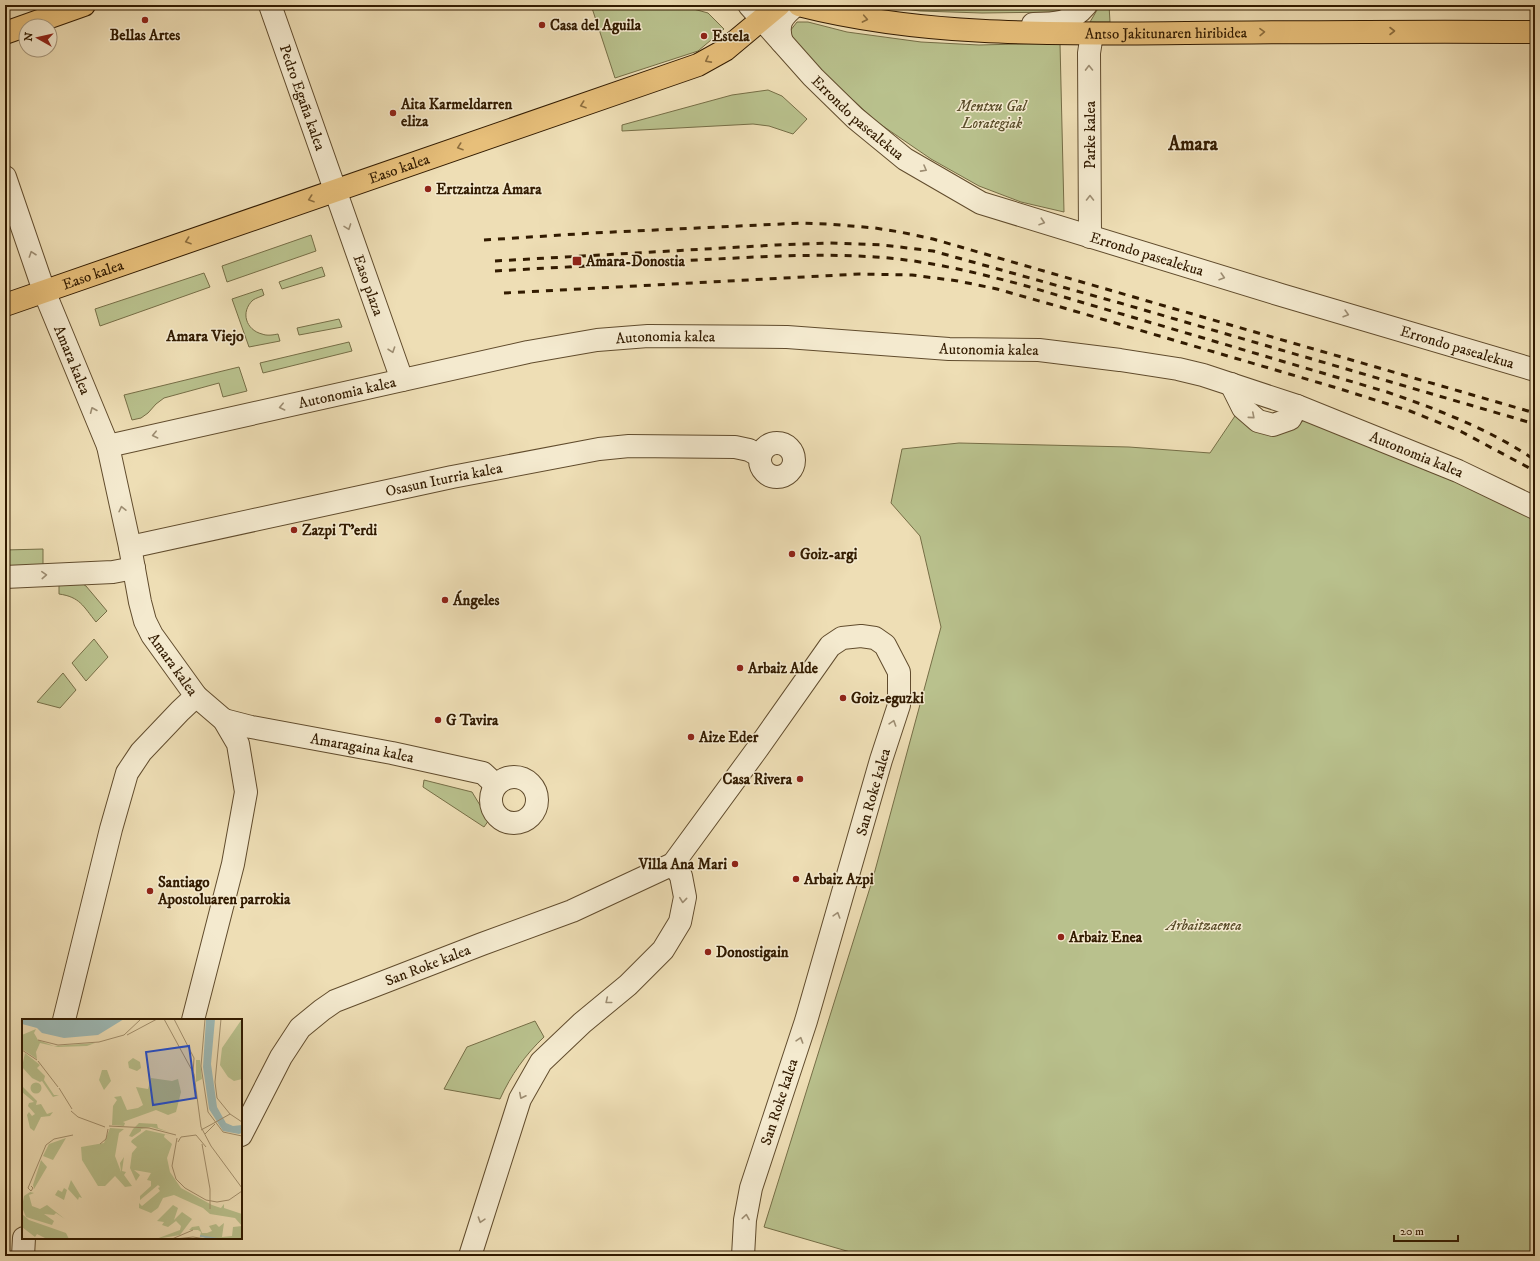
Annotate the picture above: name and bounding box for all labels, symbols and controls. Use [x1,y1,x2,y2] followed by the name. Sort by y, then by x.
[140,15,150,25] marker: Bellas Artes
[862,15,868,23] one-way arrow
[550,16,642,35] place label: Casa del Aguila
[18,18,58,58] north arrow
[537,20,547,30] marker: Casa del Aguila
[1085,23,1248,44] street label: Antso Jakitunaren hiribidea
[110,26,180,45] place label: Bellas Artes
[712,27,750,46] place label: Estela
[1389,27,1395,35] one-way arrow
[1259,28,1265,36] one-way arrow
[22,31,37,42] text: N
[699,31,709,41] marker: Estela
[275,42,330,154] street label: Pedro Egaña kalea
[705,55,712,62] one-way arrow
[1085,65,1093,71] one-way arrow
[807,72,908,165] street label: Errondo pasealekua
[400,95,512,131] place label: Aita Karmeldarren eliza
[957,97,1029,133] park label: Mentxu Gal Lorategiak
[579,100,586,108] one-way arrow
[1081,100,1100,169] street label: Parke kalea
[388,108,398,118] marker: Aita Karmeldarren eliza
[1167,133,1219,156] district label: Amara
[457,143,464,151] one-way arrow
[366,149,433,188] street label: Easo kalea
[920,165,927,172] one-way arrow
[436,180,542,199] place label: Ertzaintza Amara
[423,184,433,194] marker: Ertzaintza Amara
[307,194,314,203] one-way arrow
[1086,195,1094,201] one-way arrow
[1038,217,1045,226] one-way arrow
[343,224,352,231] one-way arrow
[1087,228,1207,281] street label: Errondo pasealekua
[184,237,191,245] one-way arrow
[28,251,36,258] one-way arrow
[349,252,388,319] street label: Easo plaza
[585,252,685,271] place label: Amara-Donostia
[60,255,127,294] street label: Easo kalea
[571,255,583,267] marker: Amara-Donostia
[1218,272,1225,281] one-way arrow
[1342,309,1349,318] one-way arrow
[1398,322,1517,374] street label: Errondo pasealekua
[49,323,95,398] street label: Amara kalea
[165,326,244,346] district label: Amara Viejo
[615,327,716,349] street label: Autonomia kalea
[938,339,1040,360] street label: Autonomia kalea
[387,346,395,353] one-way arrow
[297,373,398,413] street label: Autonomia kalea
[279,402,285,410] one-way arrow
[90,406,98,414] one-way arrow
[1248,411,1255,418] one-way arrow
[1367,427,1467,483] street label: Autonomia kalea
[152,431,159,439] one-way arrow
[384,459,505,501] street label: Osasun Iturria kalea
[118,506,127,513] one-way arrow
[302,521,377,540] place label: Zazpi T'erdi
[289,525,299,535] marker: Zazpi T'erdi
[800,545,857,564] place label: Goiz-argi
[787,549,797,559] marker: Goiz-argi
[41,571,47,579] one-way arrow
[452,590,500,610] place label: Ángeles
[440,595,450,605] marker: Ángeles
[144,629,202,700] street label: Amara kalea
[747,659,819,678] place label: Arbaiz Alde
[735,663,745,673] marker: Arbaiz Alde
[851,689,924,708] place label: Goiz-eguzki
[838,693,848,703] marker: Goiz-eguzki
[446,711,499,730] place label: G Tavira
[433,715,443,725] marker: G Tavira
[888,720,897,727] one-way arrow
[698,728,759,747] place label: Aize Eder
[309,729,416,768] street label: Amaragaina kalea
[686,732,696,742] marker: Aize Eder
[852,746,895,838] street label: San Roke kalea
[722,770,793,789] place label: Casa Rivera
[795,774,805,784] marker: Casa Rivera
[638,855,727,874] place label: Villa Ana Mari
[730,859,740,869] marker: Villa Ana Mari
[803,870,874,889] place label: Arbaiz Azpi
[157,873,291,909] place label: Santiago Apostoluaren parrokia
[791,874,801,884] marker: Arbaiz Azpi
[145,886,155,896] marker: Santiago Apostoluaren parrokia
[679,897,688,903] one-way arrow
[832,911,841,918] one-way arrow
[1164,916,1242,935] park label: Arbaitzaenea
[1068,928,1143,947] place label: Arbaiz Enea
[1056,932,1066,942] marker: Arbaiz Enea
[382,940,474,991] street label: San Roke kalea
[716,943,789,962] place label: Donostigain
[703,947,713,957] marker: Donostigain
[606,997,613,1004] one-way arrow
[22,1019,242,1239] inset map
[795,1036,804,1043] one-way arrow
[757,1056,803,1148] street label: San Roke kalea
[519,1092,527,1100] one-way arrow
[741,1214,750,1220] one-way arrow
[477,1216,486,1223] one-way arrow
[1394,1217,1458,1243] scale bar
[1400,1224,1424,1239] text: 20 m

